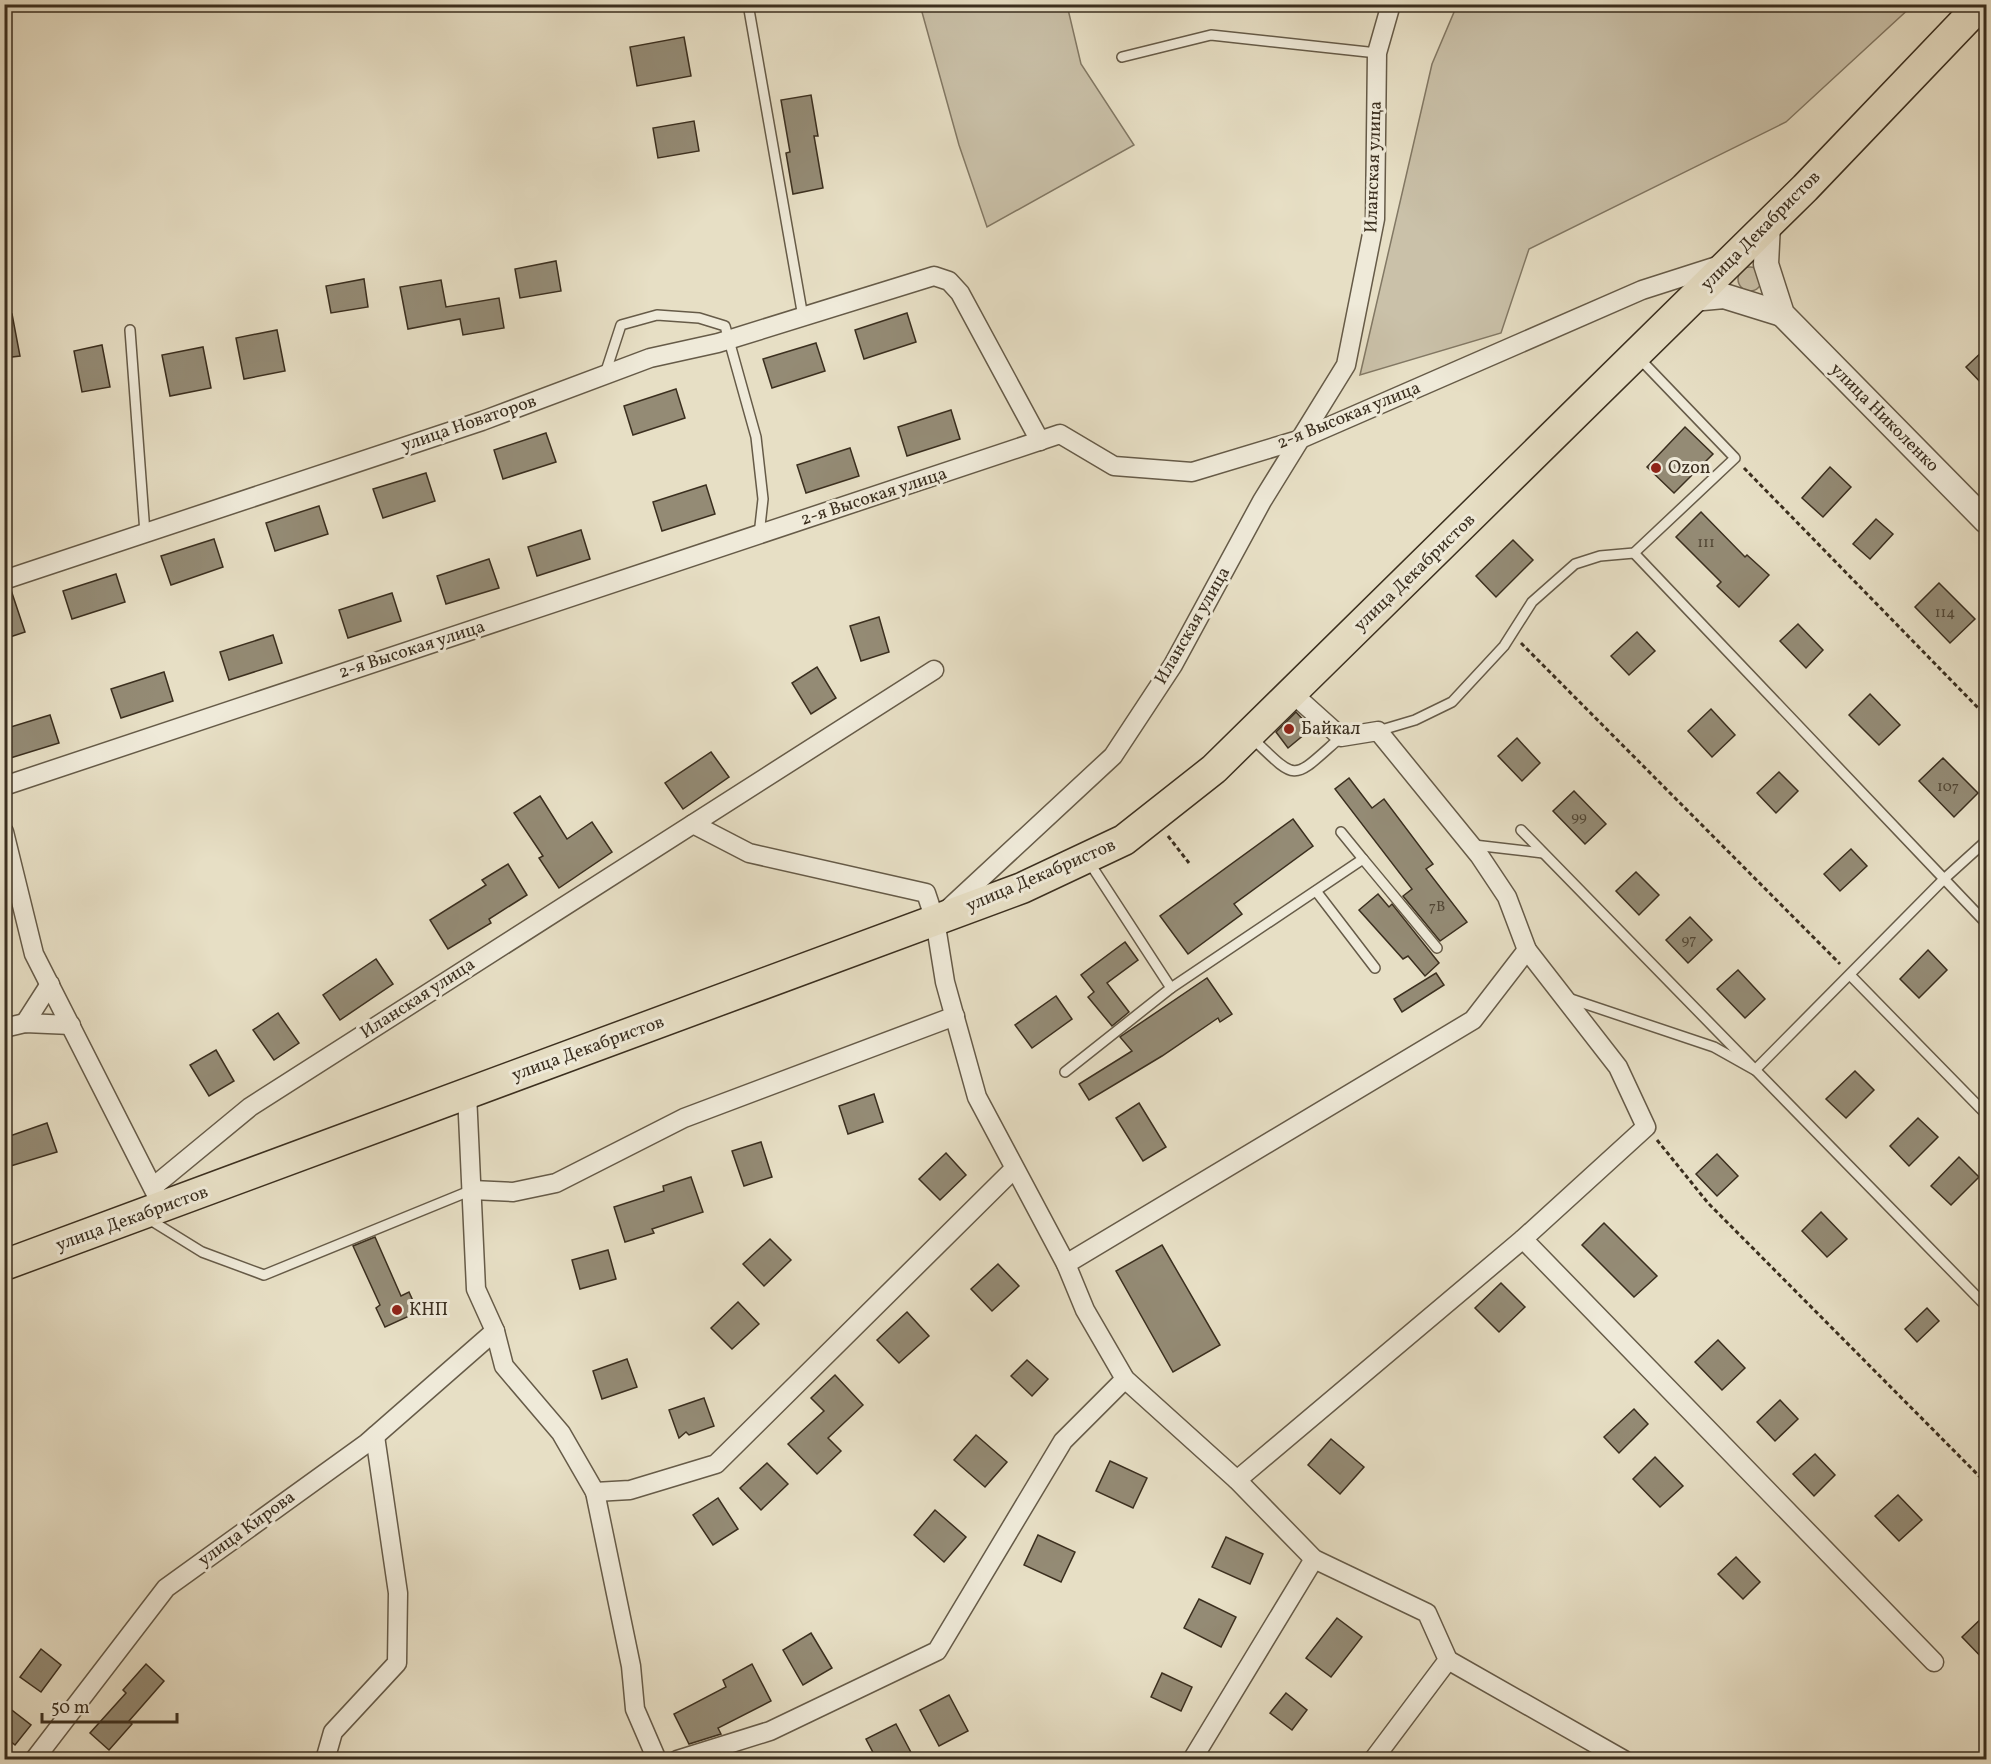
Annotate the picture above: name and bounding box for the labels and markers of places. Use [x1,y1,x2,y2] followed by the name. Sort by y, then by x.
[1668,456,1711,481] place label: Ozon
[1649,461,1663,475] marker: Ozon
[1301,717,1361,742] place label: Байкал
[1282,722,1296,736] marker: Байкал
[409,1298,448,1323] place label: КНП
[390,1303,404,1317] marker: КНП

